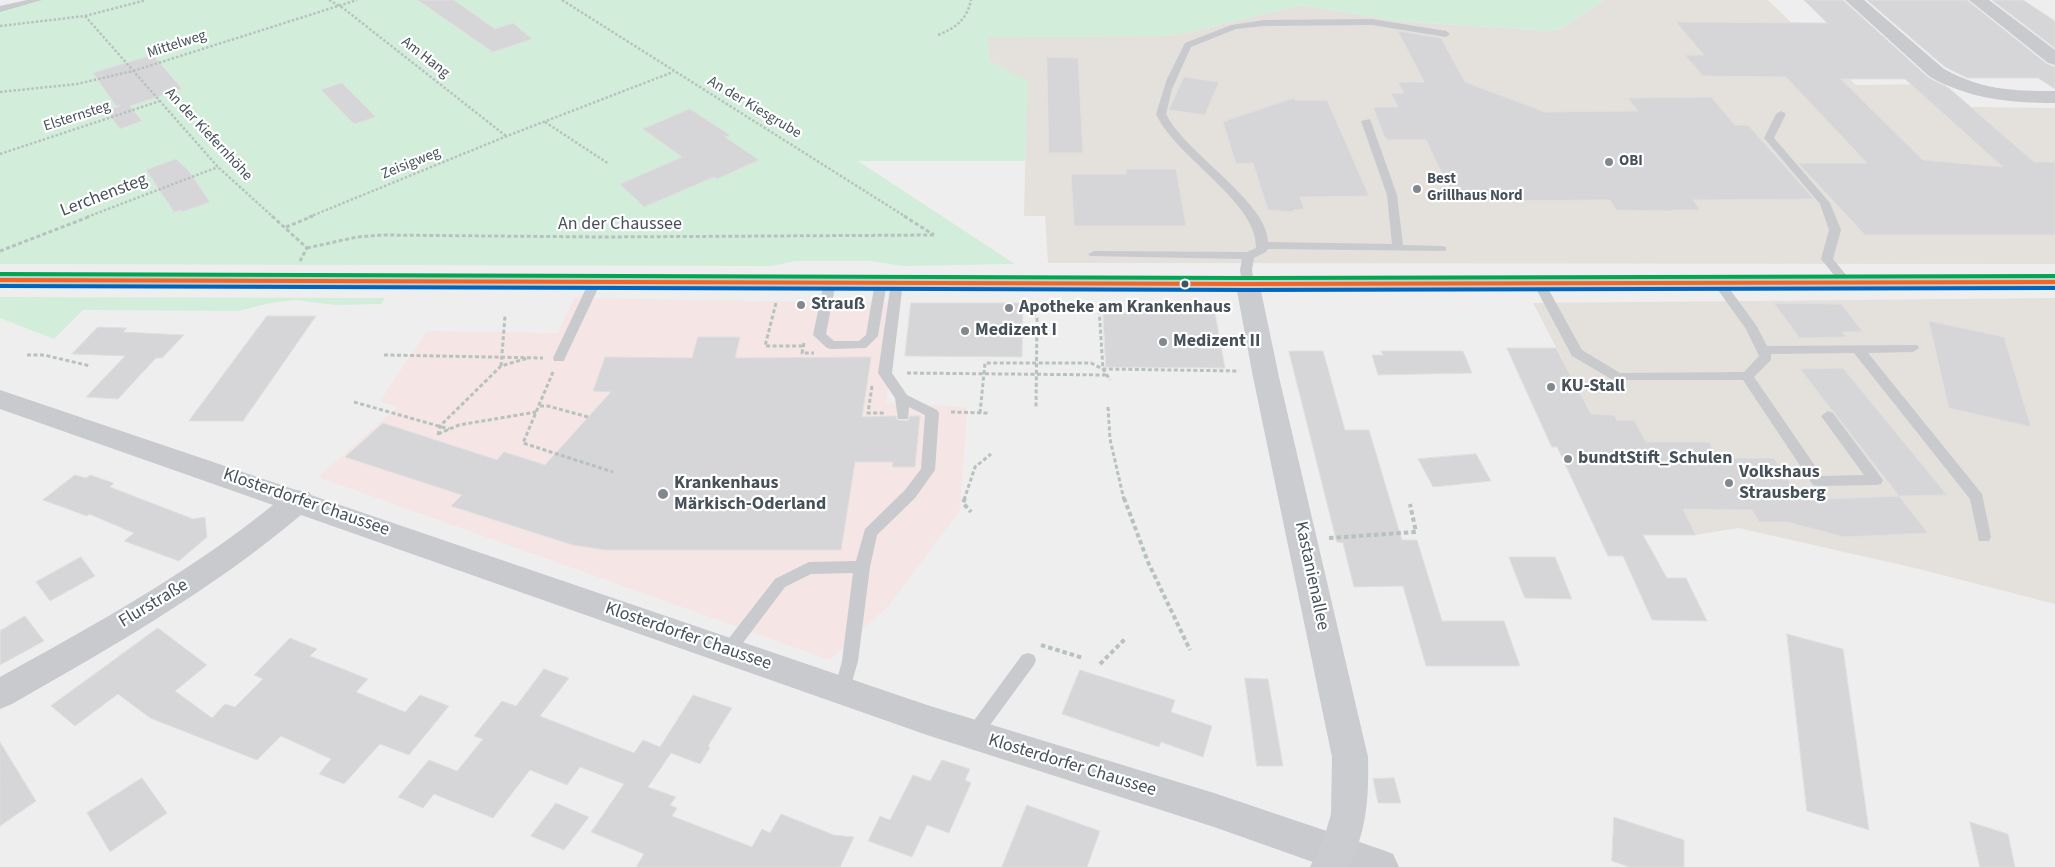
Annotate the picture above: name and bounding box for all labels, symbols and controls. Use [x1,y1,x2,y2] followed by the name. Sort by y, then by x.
[145,27,209,63] street label: Mittelweg
[397,33,453,83] street label: Am Hang
[704,73,804,143] street label: An der Kiesgrube
[160,85,256,185] street label: An der Kiefernhöhe
[41,98,113,136] street label: Elsternsteg
[379,144,443,184] street label: Zeisigweg
[1619,153,1643,171] place label: OBI
[1603,156,1615,168] marker: OBI
[58,170,150,222] street label: Lerchensteg
[1427,171,1523,206] place label: Best Grillhaus Nord
[1411,183,1423,195] marker: Best Grillhaus Nord
[558,214,682,236] street label: An der Chaussee
[1180,279,1190,289] unlabelled marker
[811,294,865,316] place label: Strauß
[1019,297,1231,319] place label: Apotheke am Krankenhaus
[795,299,807,311] marker: Strauß
[1003,302,1015,314] marker: Apotheke am Krankenhaus
[975,320,1057,342] place label: Medizent I
[959,325,971,337] marker: Medizent I
[1173,331,1260,353] place label: Medizent II
[1157,336,1169,348] marker: Medizent II
[1561,376,1625,398] place label: KU-Stall
[1545,381,1557,393] marker: KU-Stall
[1578,448,1732,470] place label: bundtStift_Schulen
[1562,453,1574,465] marker: bundtStift_Schulen
[1739,462,1826,504] place label: Volkshaus Strausberg
[220,464,392,542] street label: Klosterdorfer Chaussee
[674,473,826,516] place label: Krankenhaus Märkisch-Oderland
[1723,477,1735,489] marker: Volkshaus Strausberg
[656,487,670,501] marker: Krankenhaus Märkisch-Oderland
[1289,520,1333,632] street label: Kastanienallee
[115,575,193,633] street label: Flurstraße
[602,598,774,676] street label: Klosterdorfer Chaussee
[985,730,1159,802] street label: Klosterdorfer Chaussee

